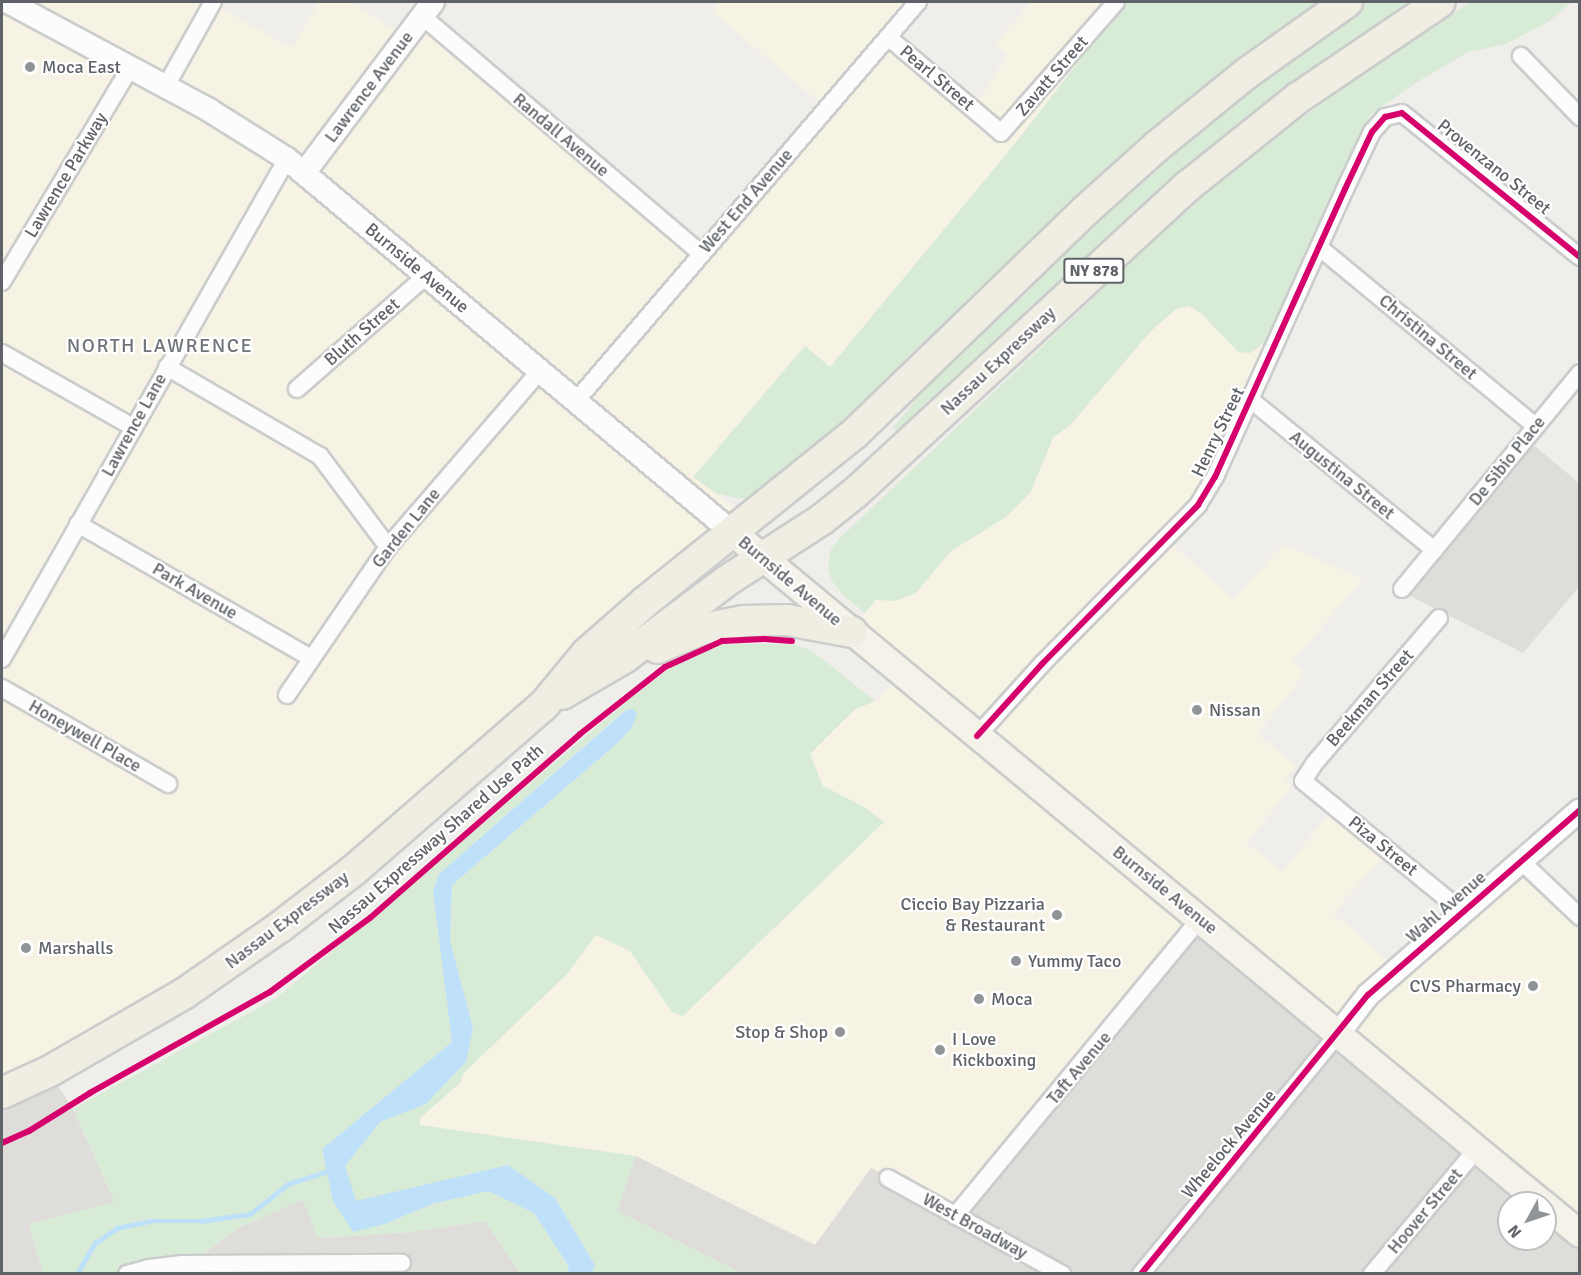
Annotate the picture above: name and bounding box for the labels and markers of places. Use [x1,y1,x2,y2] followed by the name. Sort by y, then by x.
[42,56,121,78] place label: Moca East
[23,60,37,74] marker: Moca East
[1209,699,1261,721] place label: Nissan
[1190,703,1204,717] marker: Nissan
[901,894,1045,936] place label: Ciccio Bay Pizzaria & Restaurant
[1050,908,1064,922] marker: Ciccio Bay Pizzaria & Restaurant
[38,937,113,959] place label: Marshalls
[19,941,33,955] marker: Marshalls
[1028,950,1121,972] place label: Yummy Taco
[1009,954,1023,968] marker: Yummy Taco
[1410,975,1521,997] place label: CVS Pharmacy
[1526,979,1540,993] marker: CVS Pharmacy
[991,988,1033,1010] place label: Moca
[972,992,986,1006] marker: Moca
[735,1021,828,1043] place label: Stop & Shop
[833,1025,847,1039] marker: Stop & Shop
[952,1029,1036,1072] place label: I Love Kickboxing
[933,1043,947,1057] marker: I Love Kickboxing

